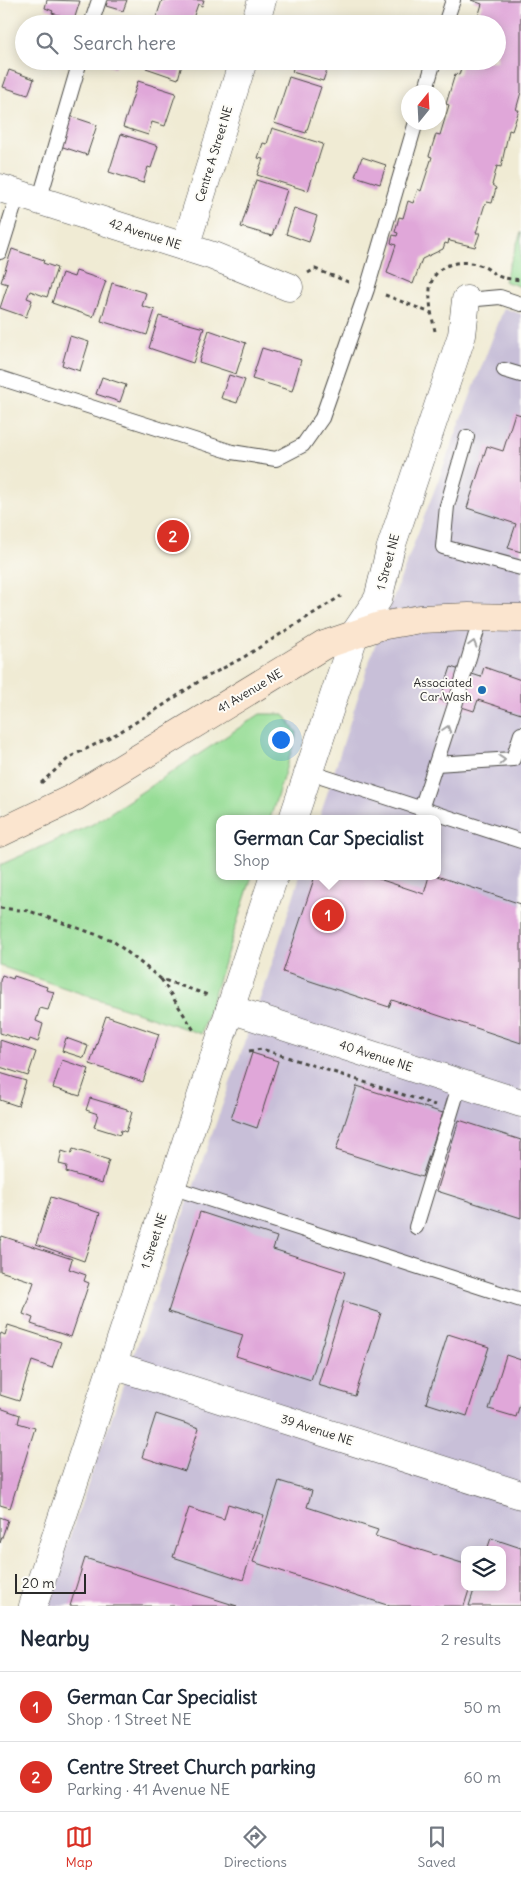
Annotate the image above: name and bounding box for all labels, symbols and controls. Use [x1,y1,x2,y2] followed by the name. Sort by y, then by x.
[15,15,506,70] search box
[33,29,61,57] icon: search
[73,31,176,55] text: Search here
[401,85,446,130] north arrow
[192,104,235,204] street label: Centre A Street NE
[107,215,183,252] street label: 42 Avenue NE
[157,517,189,555] pin: 2
[373,532,402,592] street label: 1 Street NE
[467,640,478,649] one-way arrow
[215,665,285,716] street label: 41 Avenue NE
[414,675,472,704] place label: Associated Car Wash
[476,684,488,696] marker: Associated Car Wash
[441,725,451,734] one-way arrow
[268,727,294,753] your location
[498,755,506,766] one-way arrow
[216,815,441,880] popup
[233,826,424,850] text: German Car Specialist
[233,850,270,870] text: Shop
[312,896,344,934] pin: 1
[338,1037,415,1074] street label: 40 Avenue NE
[137,1211,170,1271] street label: 1 Street NE
[279,1411,355,1448] street label: 39 Avenue NE
[461,1546,506,1591] map controls
[461,1546,506,1591] button: layers
[15,1571,86,1594] scale bar
[22,1574,55,1592] text: 20 m
[20,1625,90,1652] text: Nearby
[441,1629,501,1649] text: 2 results
[67,1685,257,1709] text: German Car Specialist
[33,1697,39,1717] text: 1
[463,1697,501,1717] text: 50 m
[67,1709,192,1729] text: Shop · 1 Street NE
[67,1755,316,1779] text: Centre Street Church parking
[32,1767,40,1787] text: 2
[463,1767,501,1787] text: 60 m
[67,1779,230,1799] text: Parking · 41 Avenue NE
[65,1823,93,1871] tab: Map
[224,1823,287,1871] tab: Directions
[417,1823,456,1871] tab: Saved

